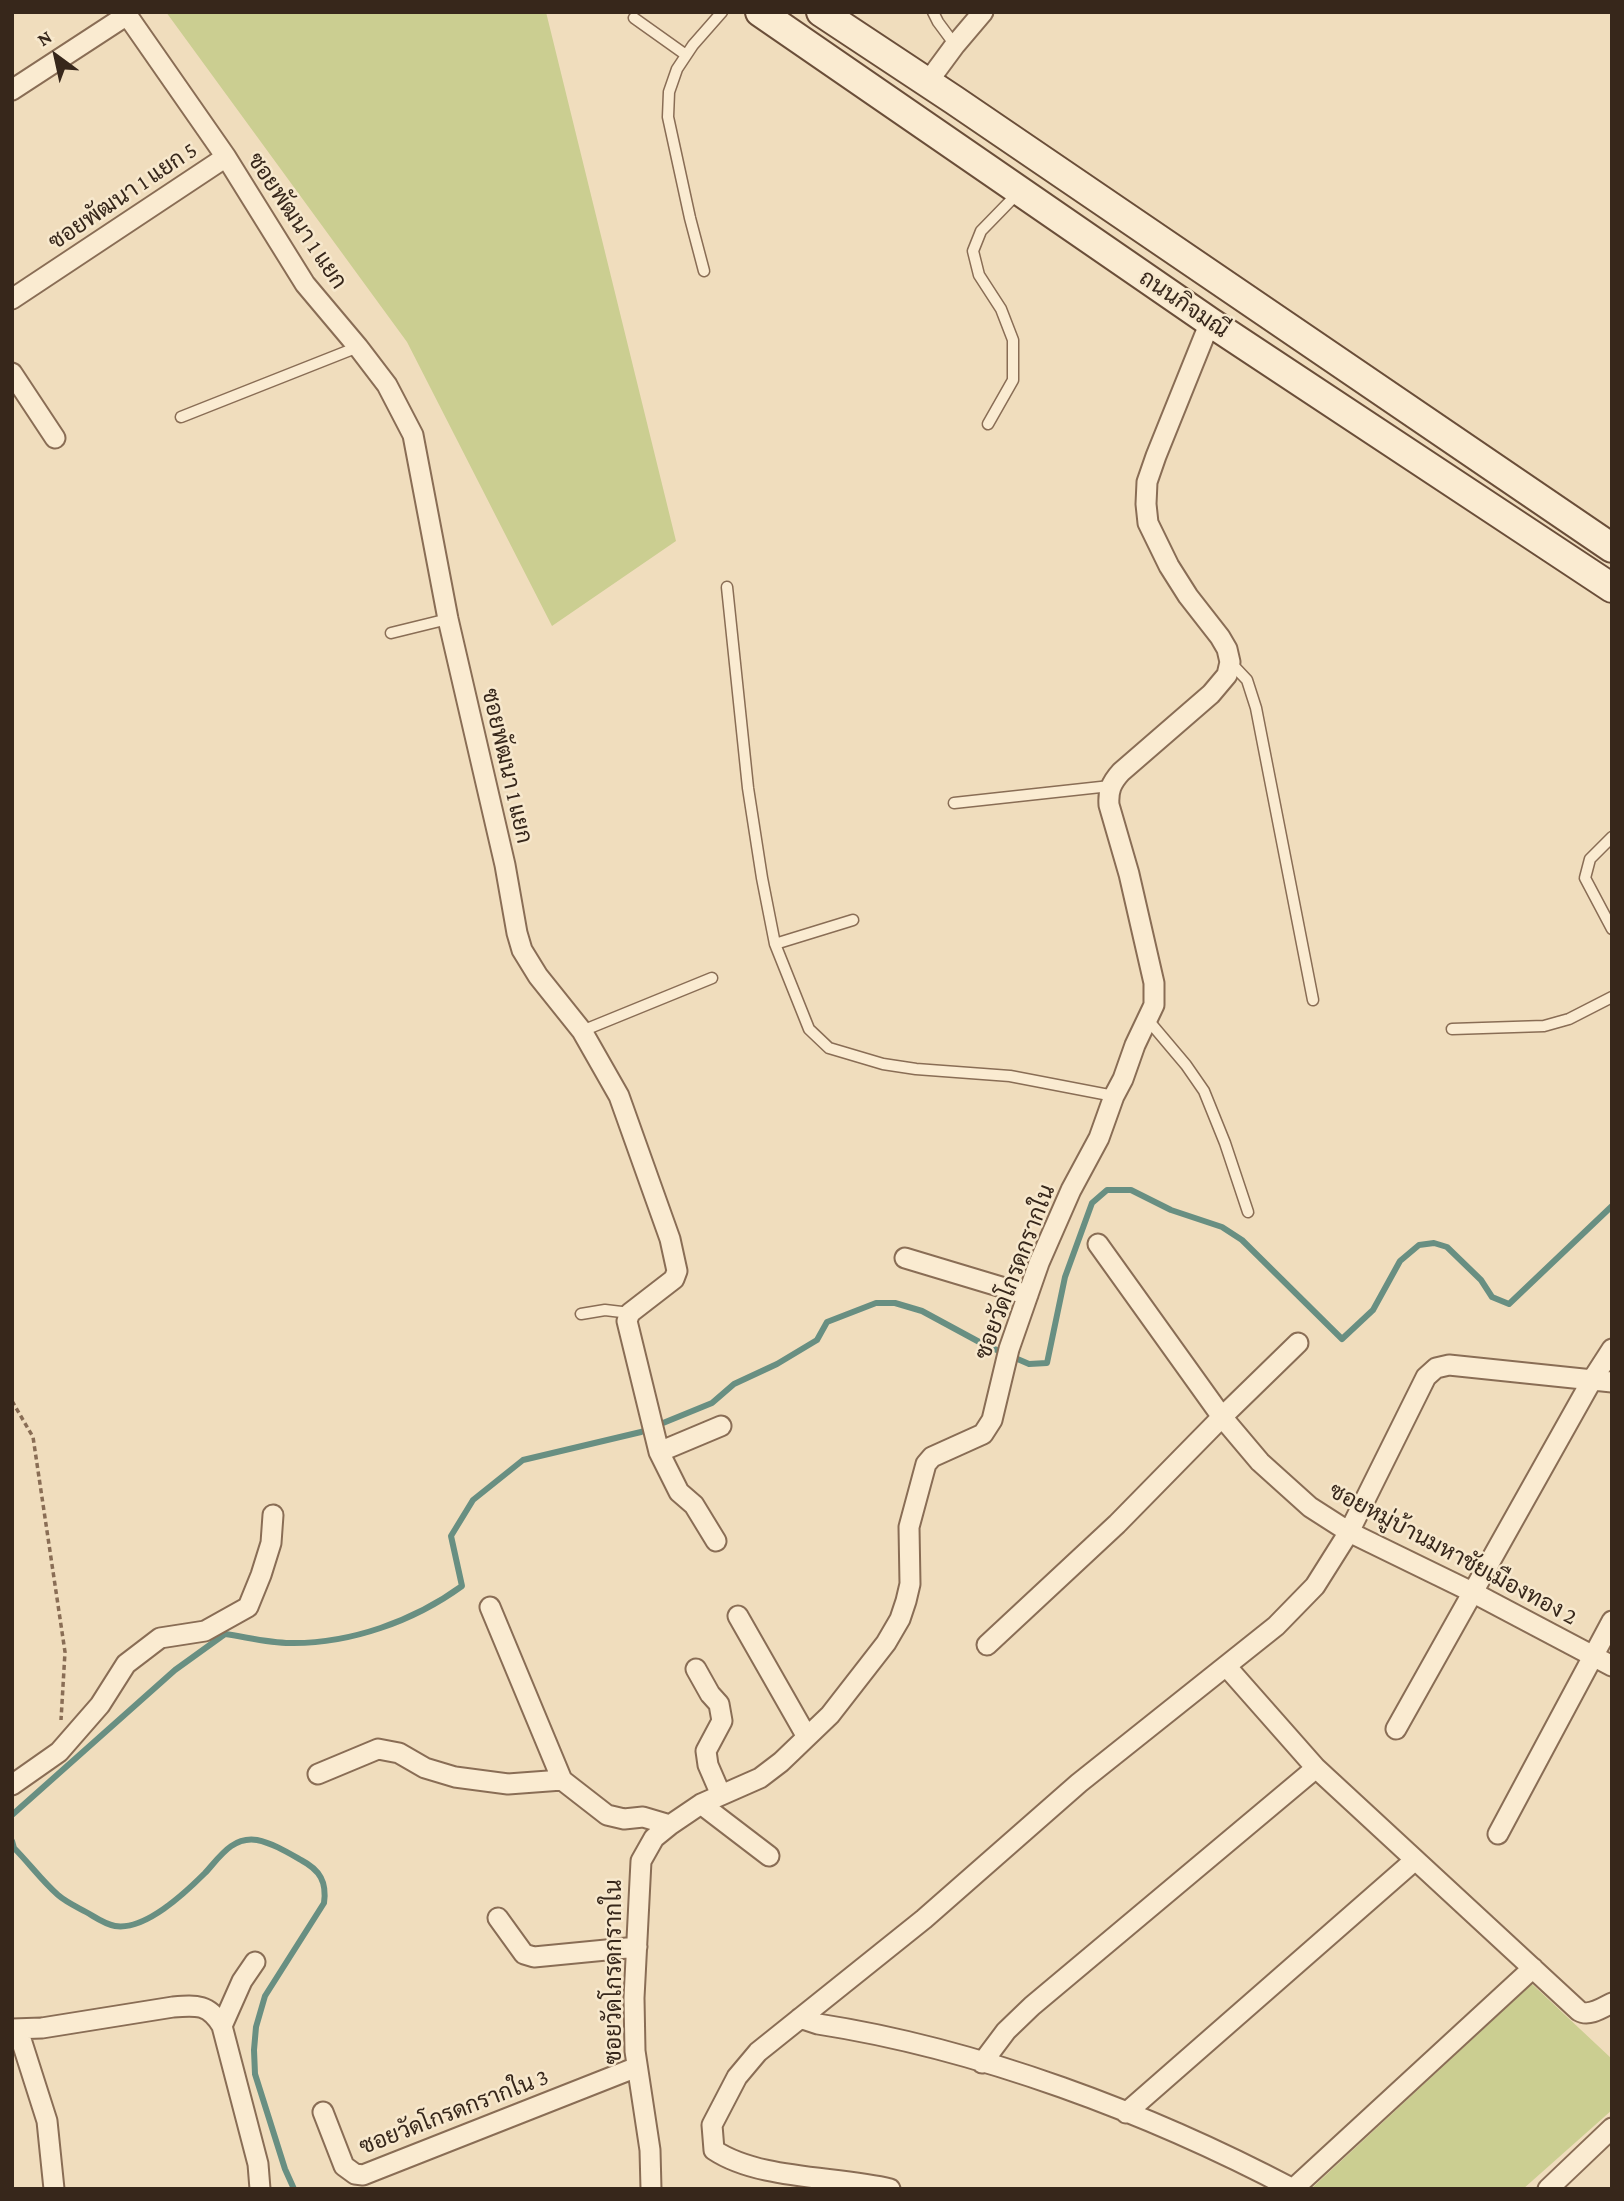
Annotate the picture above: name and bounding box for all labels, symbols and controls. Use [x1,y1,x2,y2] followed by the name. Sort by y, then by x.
[21,21,91,91] north arrow
[33,26,55,50] text: N
[43,136,203,256] street label: ซอยพัฒนา 1 แยก 5
[241,148,353,294] street label: ซอยพัฒนา 1 แยก
[1134,264,1234,344] street label: ถนนกิจมณี
[476,686,538,846] street label: ซอยพัฒนา 1 แยก
[969,1181,1061,1363] street label: ซอยวัดโกรดกรากใน
[1324,1477,1582,1631] street label: ซอยหมู่บ้านมหาชัยเมืองทอง 2
[600,1879,628,2065] street label: ซอยวัดโกรดกรากใน
[356,2063,552,2161] street label: ซอยวัดโกรดกรากใน 3

